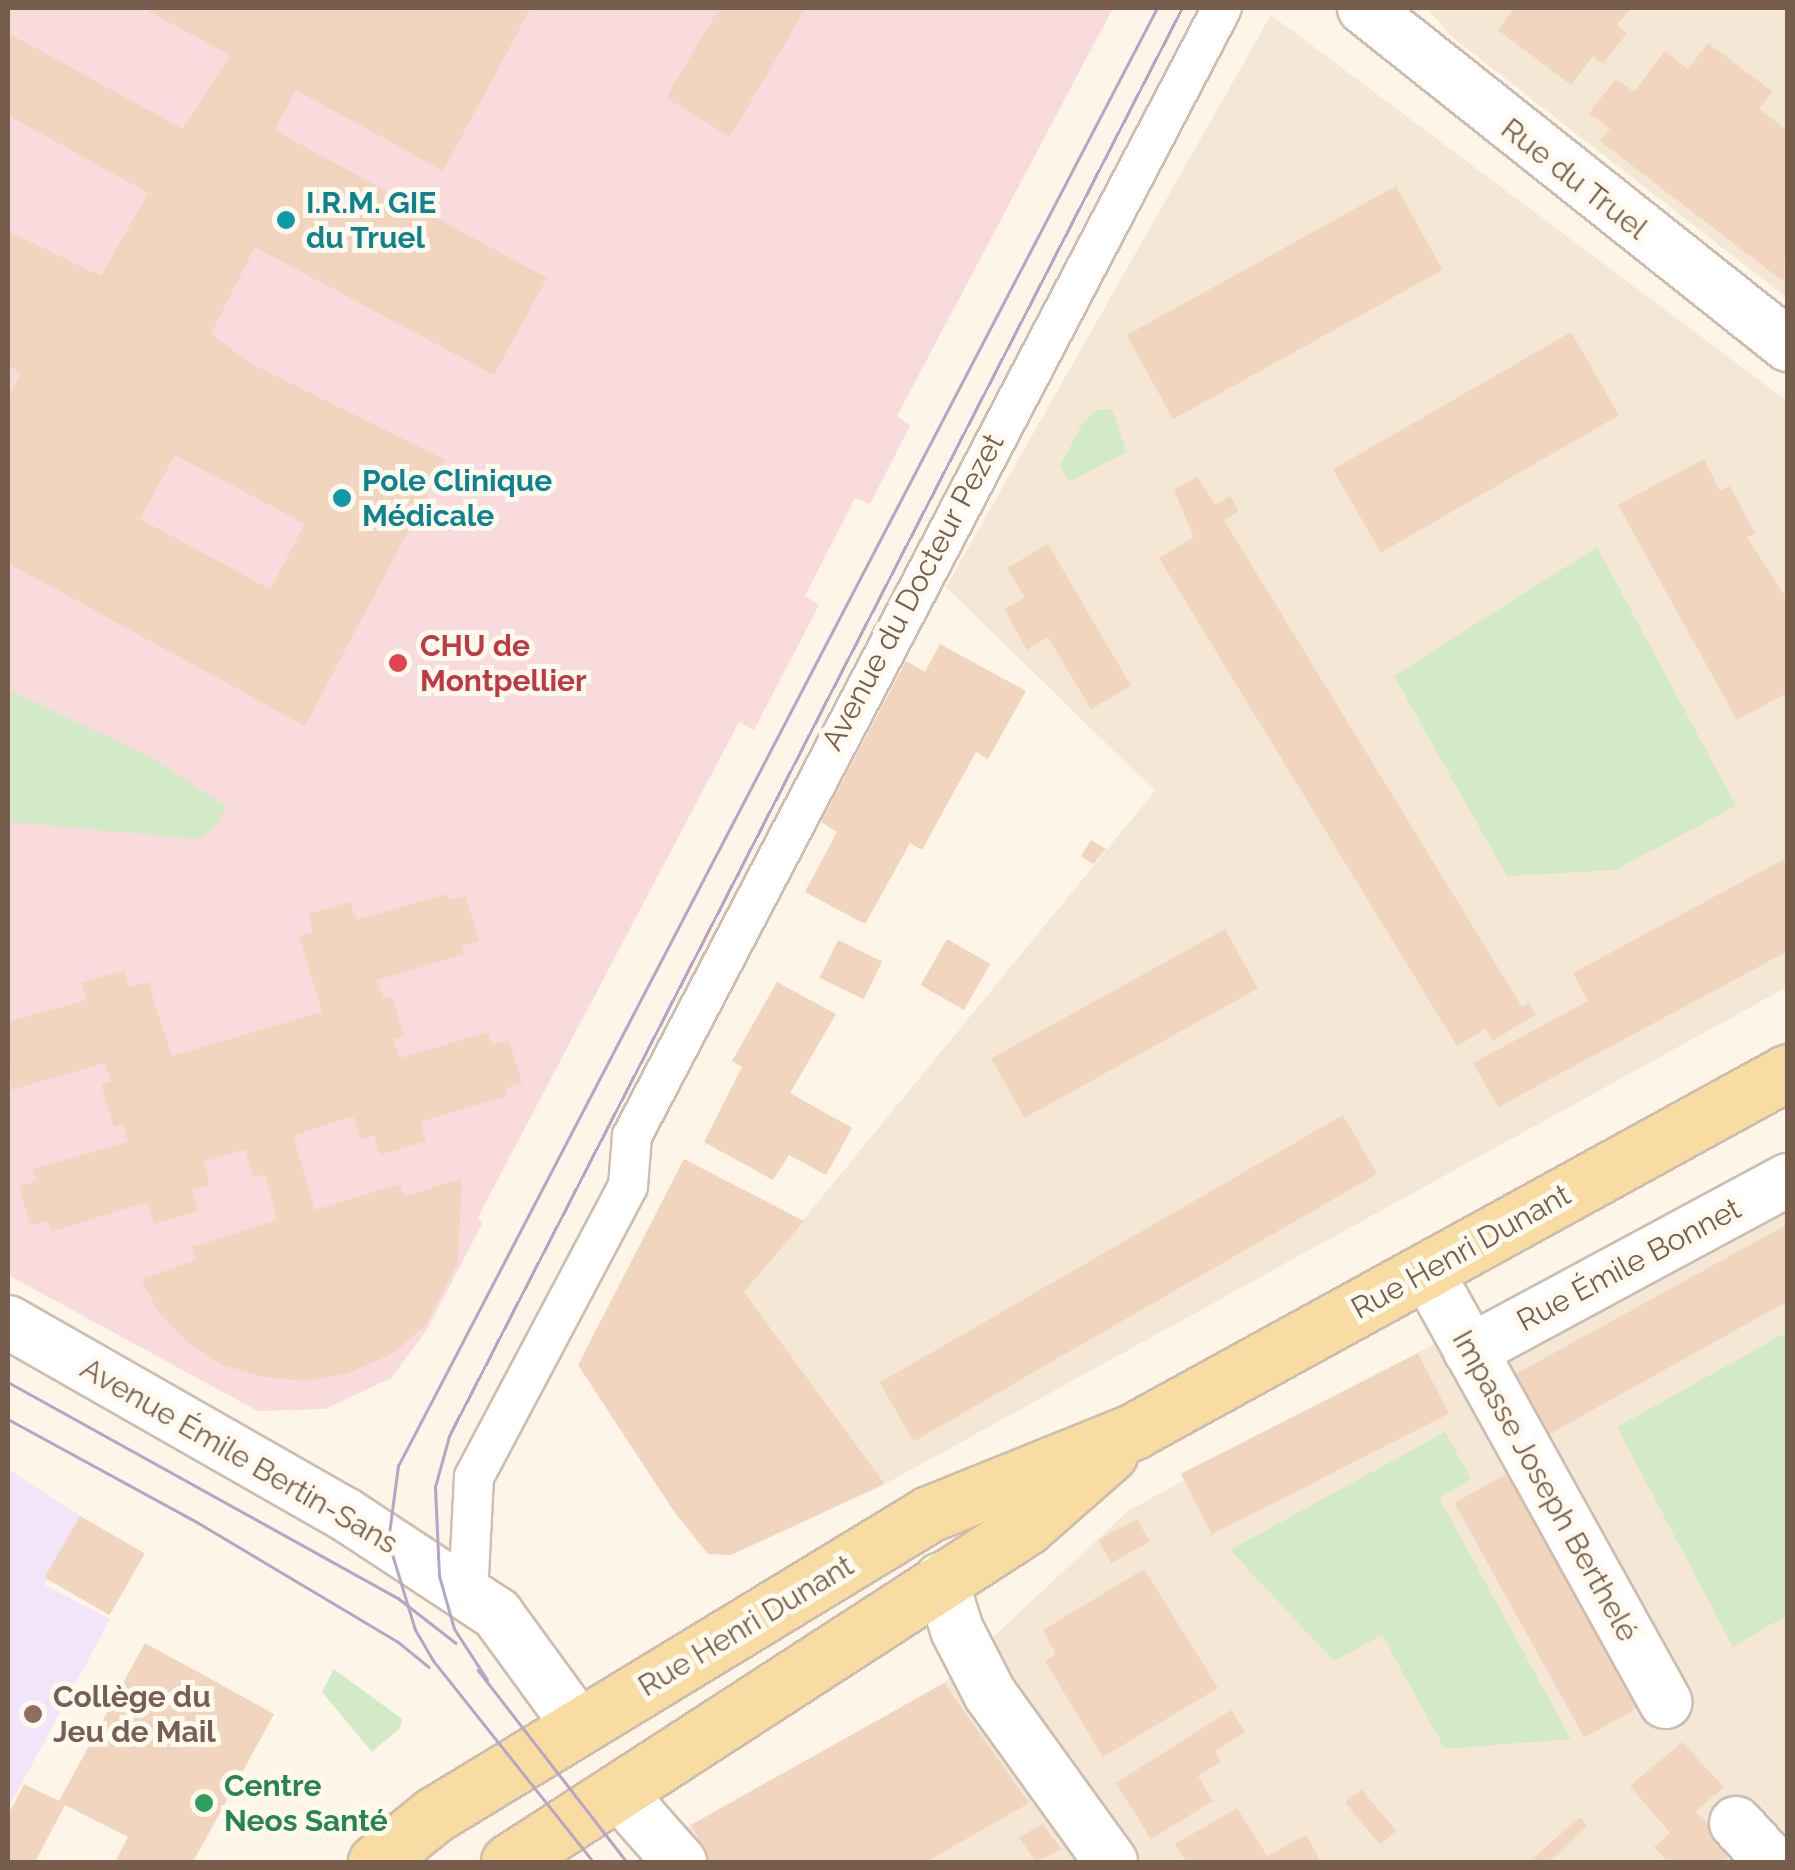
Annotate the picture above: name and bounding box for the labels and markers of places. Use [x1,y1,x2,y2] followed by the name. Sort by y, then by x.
[306,185,436,256] place label: I.R.M. GIE du Truel
[275,209,297,231] marker: I.R.M. GIE du Truel
[362,463,552,534] place label: Pole Clinique Médicale
[331,487,353,509] marker: Pole Clinique Médicale
[420,628,587,698] place label: CHU de Montpellier
[385,650,411,676] marker: CHU de Montpellier
[53,1679,216,1750] place label: Collège du Jeu de Mail
[22,1703,44,1725] marker: Collège du Jeu de Mail
[224,1768,388,1838] place label: Centre Neos Santé
[193,1792,215,1814] marker: Centre Neos Santé

